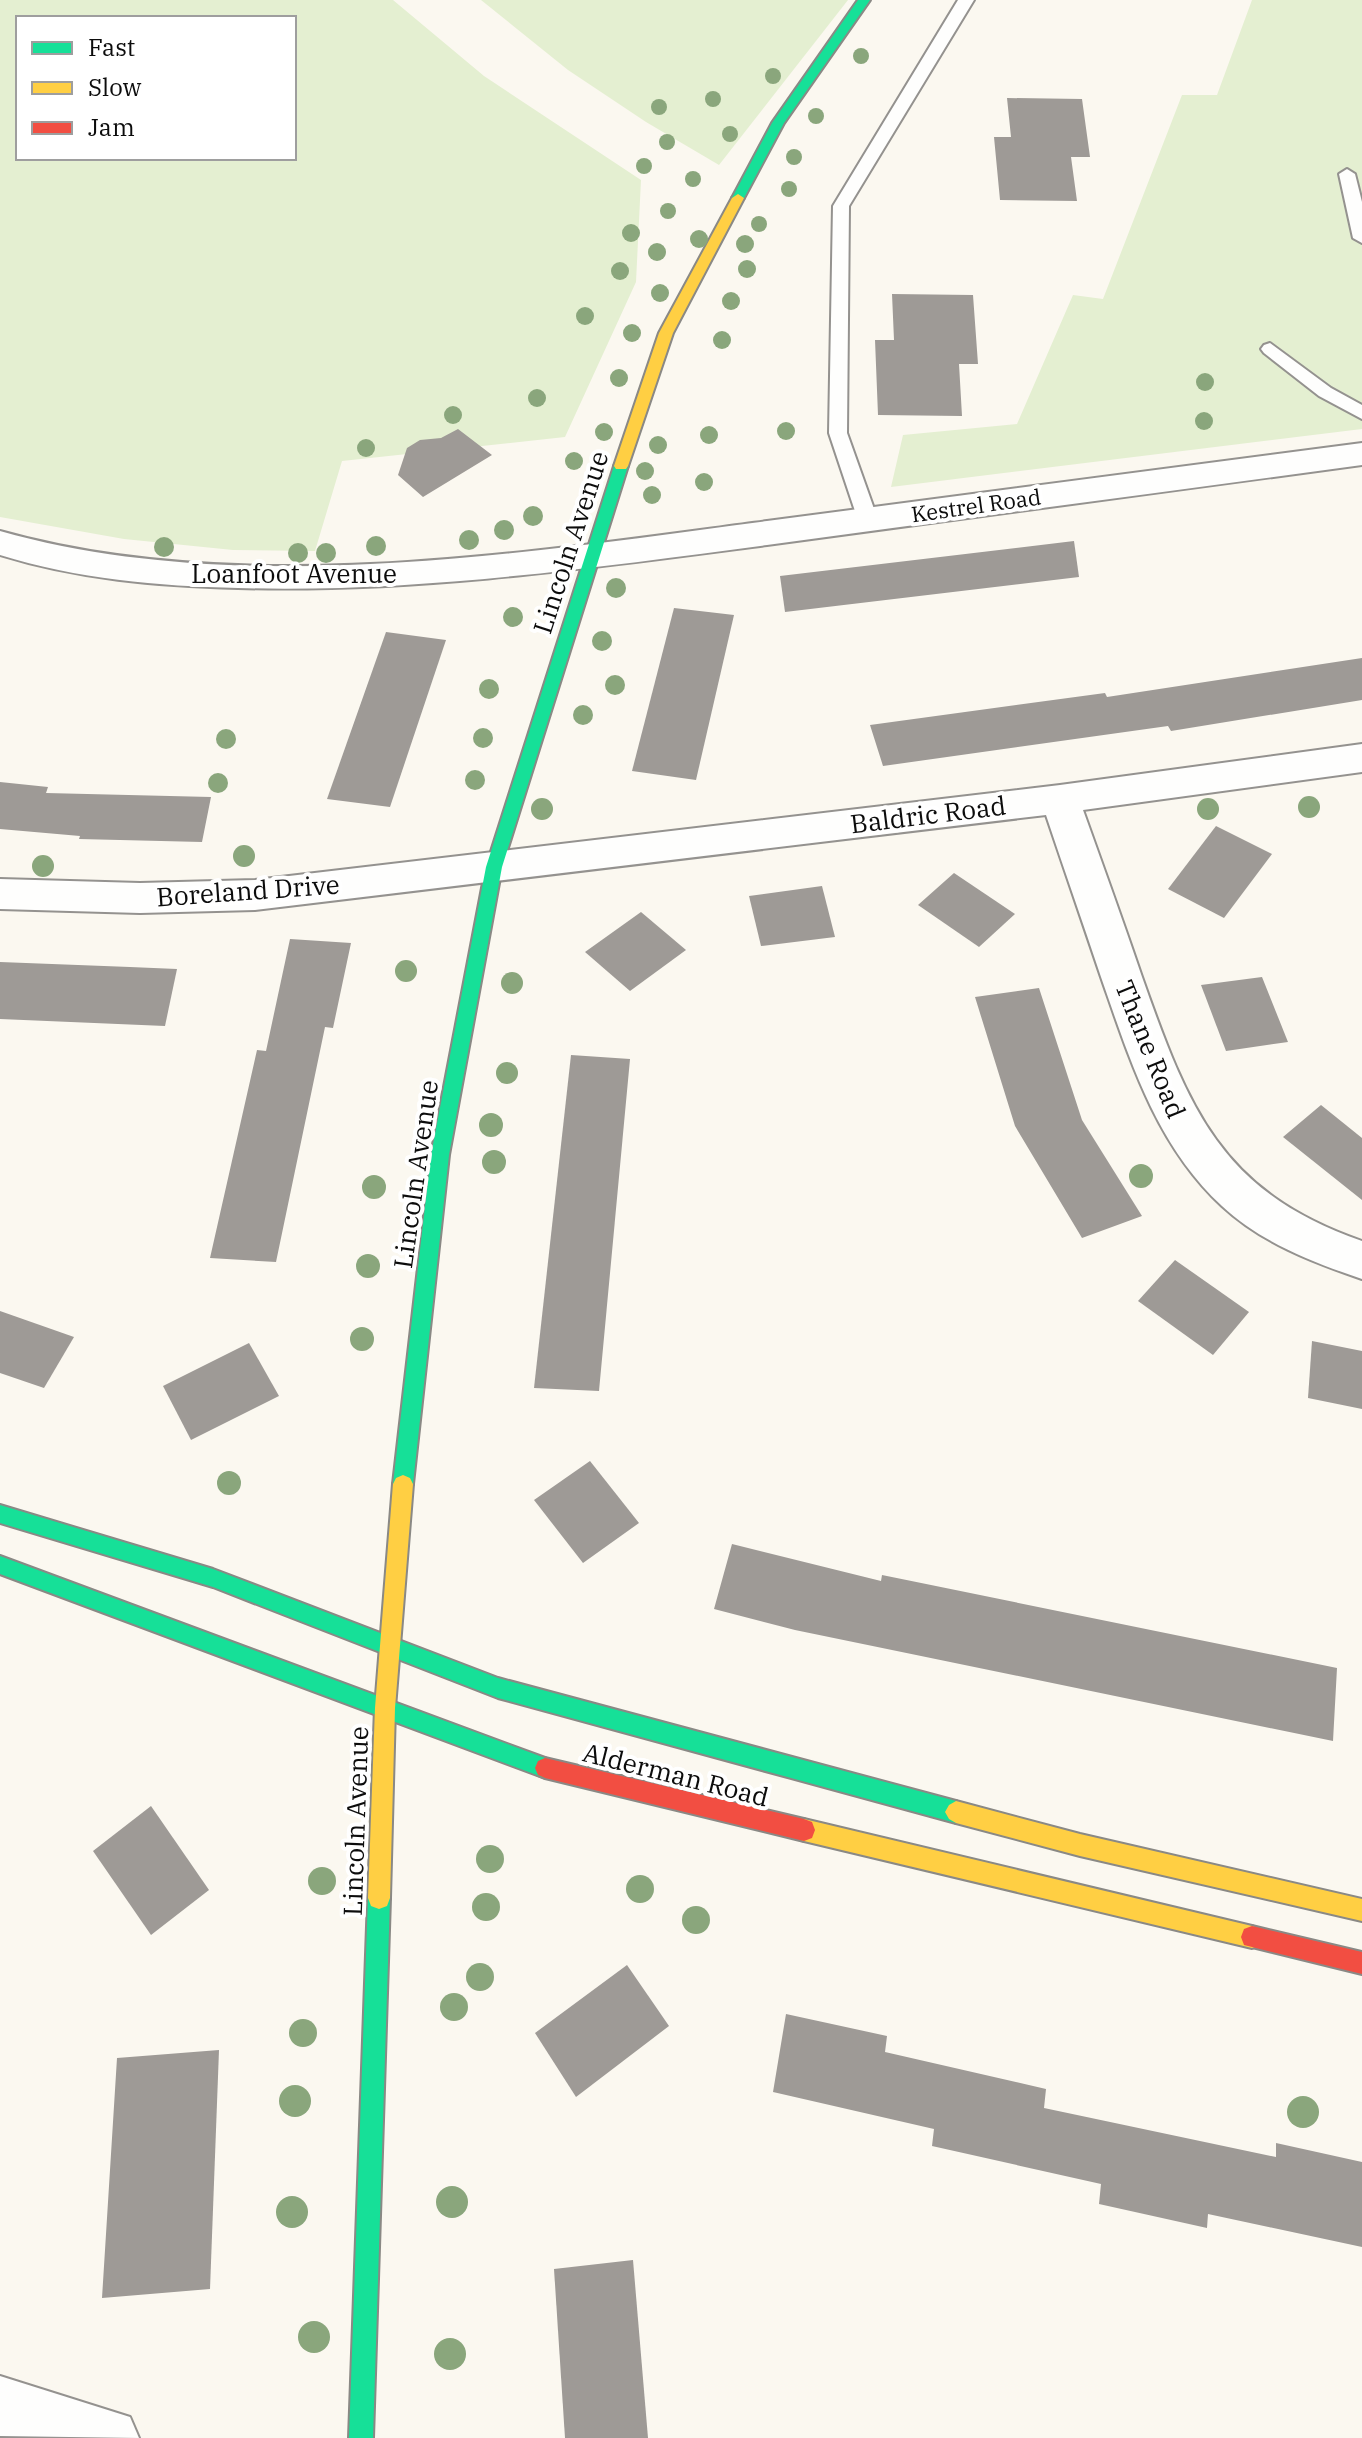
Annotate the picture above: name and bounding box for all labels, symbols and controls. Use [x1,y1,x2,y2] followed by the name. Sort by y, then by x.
[16,16,296,160] legend
[88,31,135,63] text: Fast
[88,71,142,103] text: Slow
[88,111,135,143] text: Jam
[524,446,616,638] street label: Lincoln Avenue
[909,482,1043,528] street label: Kestrel Road
[191,556,397,590] street label: Loanfoot Avenue
[848,788,1008,840] street label: Baldric Road
[155,867,341,913] street label: Boreland Drive
[1108,975,1194,1123] street label: Thane Road
[385,1078,445,1270] street label: Lincoln Avenue
[335,1726,375,1916] street label: Lincoln Avenue
[580,1734,772,1814] street label: Alderman Road

